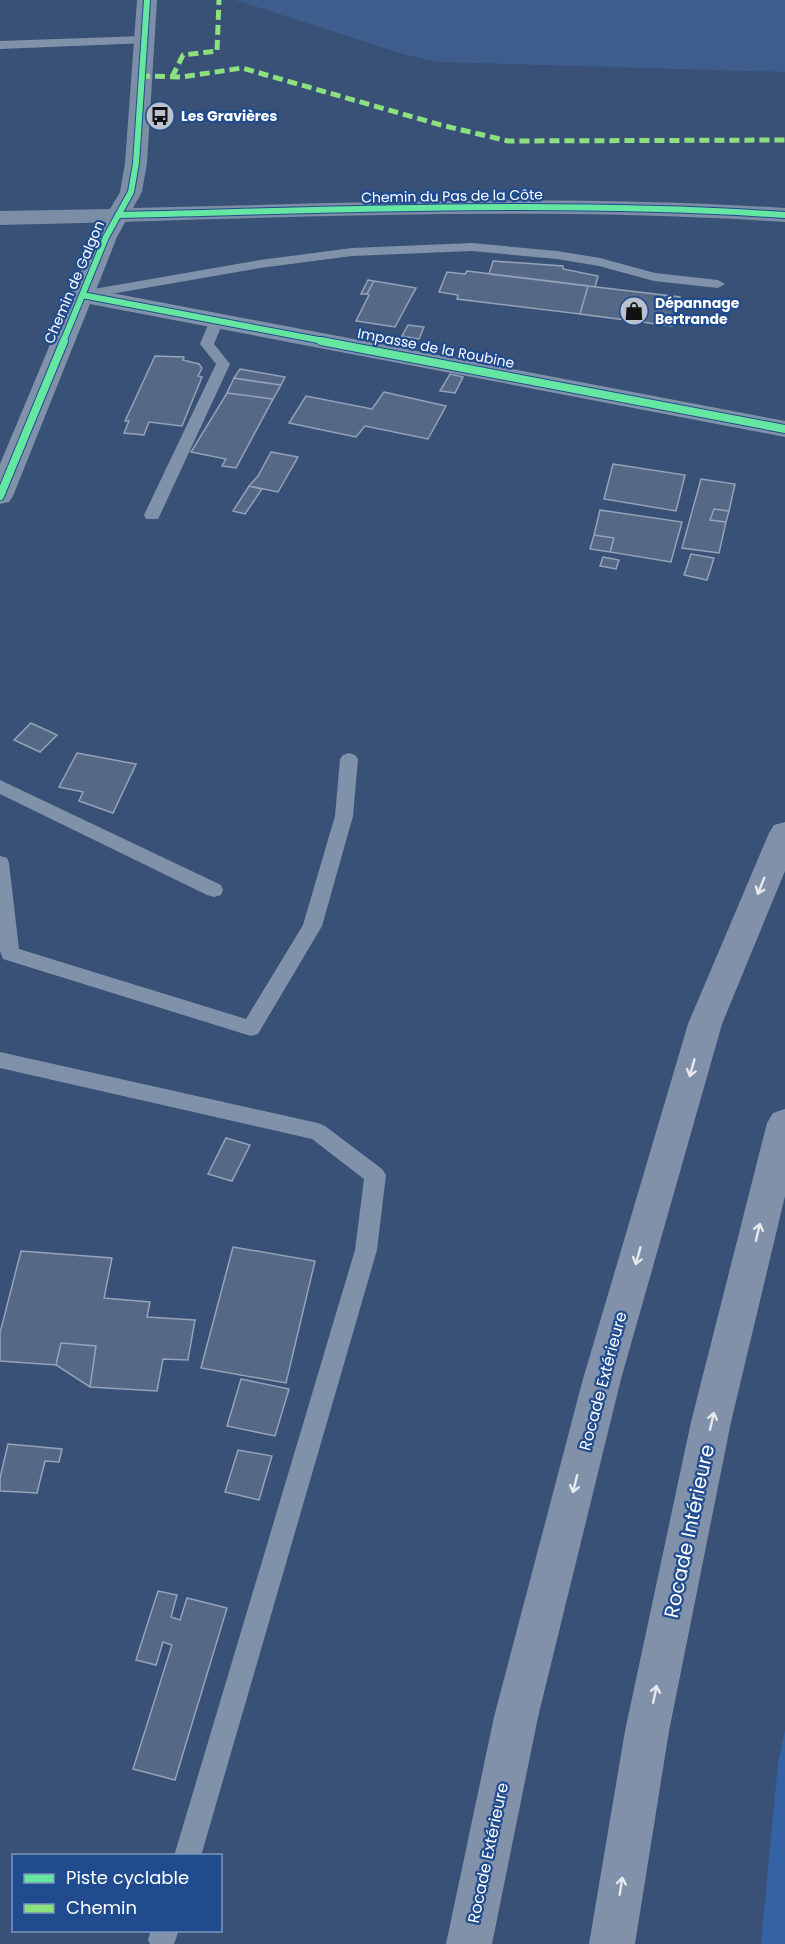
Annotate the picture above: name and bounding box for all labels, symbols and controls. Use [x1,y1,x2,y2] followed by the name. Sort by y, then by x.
[144,100,176,132] bus stop icon: Les Gravières
[181,106,277,126] place label: Les Gravières
[361,184,543,208] street label: Chemin du Pas de la Côte
[39,217,109,347] street label: Chemin de Galgon
[655,293,740,329] place label: Dépannage Bertrande
[618,295,650,327] shop icon: Dépannage Bertrande
[356,323,516,373] street label: Impasse de la Roubine
[755,876,766,895] one-way arrow
[686,1058,697,1077] one-way arrow
[753,1223,765,1242] one-way arrow
[631,1246,643,1265] one-way arrow
[573,1309,633,1453] street label: Rocade Extérieure
[706,1412,718,1431] one-way arrow
[657,1442,721,1620] street label: Rocade Intérieure
[569,1474,581,1493] one-way arrow
[650,1685,661,1705] one-way arrow
[462,1781,514,1925] street label: Rocade Extérieure
[12,1854,222,1932] legend
[66,1865,189,1890] text: Piste cyclable
[616,1877,627,1897] one-way arrow
[66,1895,137,1920] text: Chemin

